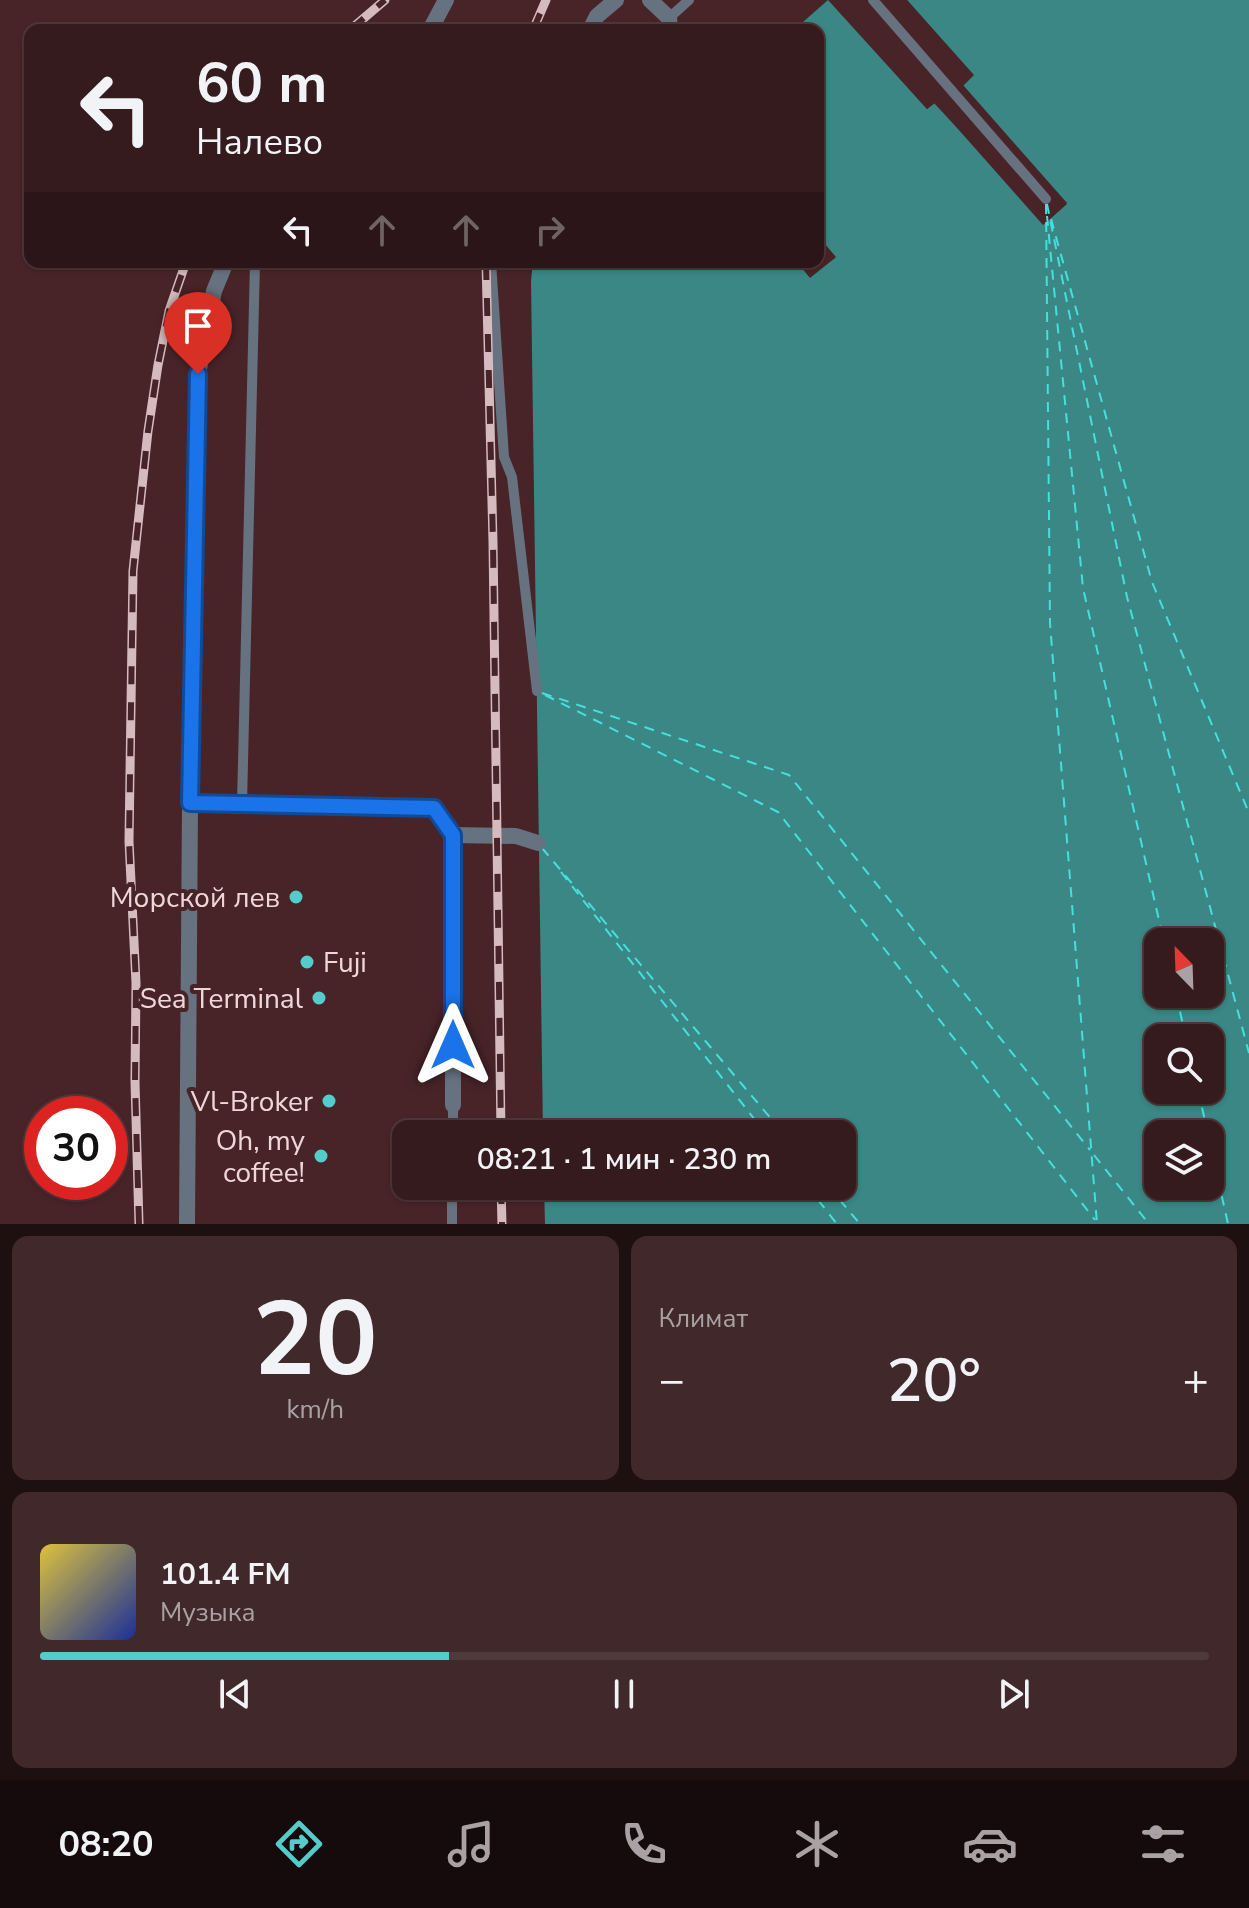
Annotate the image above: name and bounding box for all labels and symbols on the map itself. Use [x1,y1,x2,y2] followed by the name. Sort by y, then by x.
[164,292,232,374] pin
[110,879,280,917] place label: Морской лев
[287,888,305,906] marker: Морской лев
[1144,928,1224,1008] north arrow
[323,944,367,982] place label: Fuji
[298,953,316,971] marker: Fuji
[140,980,304,1018] place label: Sea Terminal
[310,989,328,1007] marker: Sea Terminal
[411,1003,495,1087] position arrow
[190,1083,313,1121] place label: Vl-Broker
[320,1092,338,1110] marker: Vl-Broker
[24,1096,128,1200] speed limit sign: 30
[216,1122,306,1192] place label: Oh, my coffee!
[312,1147,330,1165] marker: Oh, my coffee!

